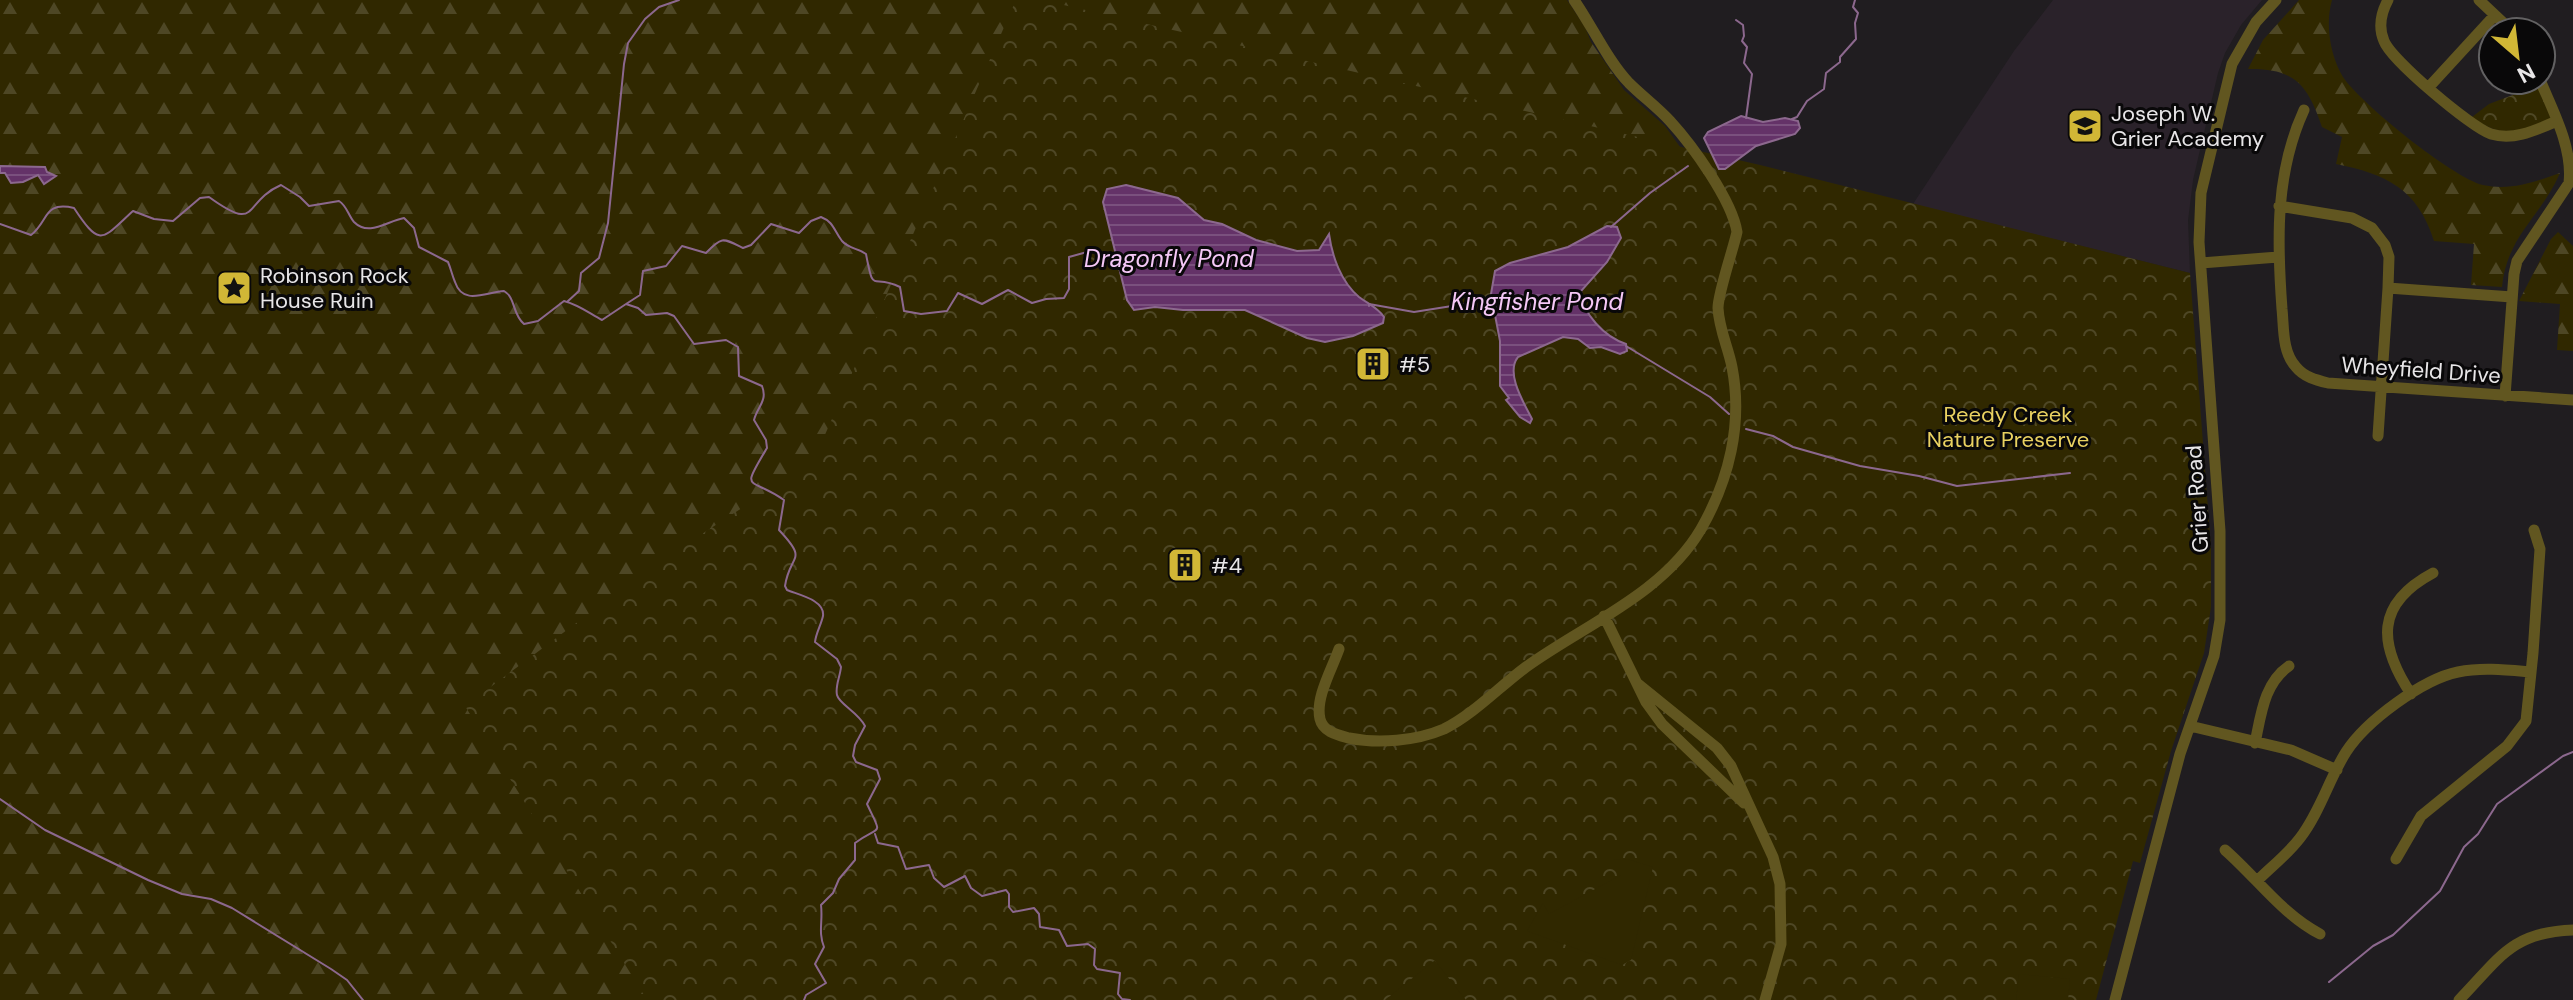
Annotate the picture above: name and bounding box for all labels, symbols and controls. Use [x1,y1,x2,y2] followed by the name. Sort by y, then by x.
[2477,16,2557,96] north arrow
[2512,57,2540,90] text: N
[2111,99,2264,153] place label: Joseph W. Grier Academy
[2066,107,2104,145] school or university icon: Joseph W. Grier Academy
[1084,243,1255,274] water label: Dragonfly Pond
[260,261,409,315] place label: Robinson Rock House Ruin
[215,269,253,307] place icon: Robinson Rock House Ruin
[1451,286,1624,317] water label: Kingfisher Pond
[1354,345,1392,383] building icon: #5
[1399,350,1430,379] place label: #5
[2340,350,2502,390] street label: Wheyfield Drive
[1927,400,2089,454] park label: Reedy Creek Nature Preserve
[2179,444,2215,554] street label: Grier Road
[1166,546,1204,584] building icon: #4
[1211,551,1242,580] place label: #4

